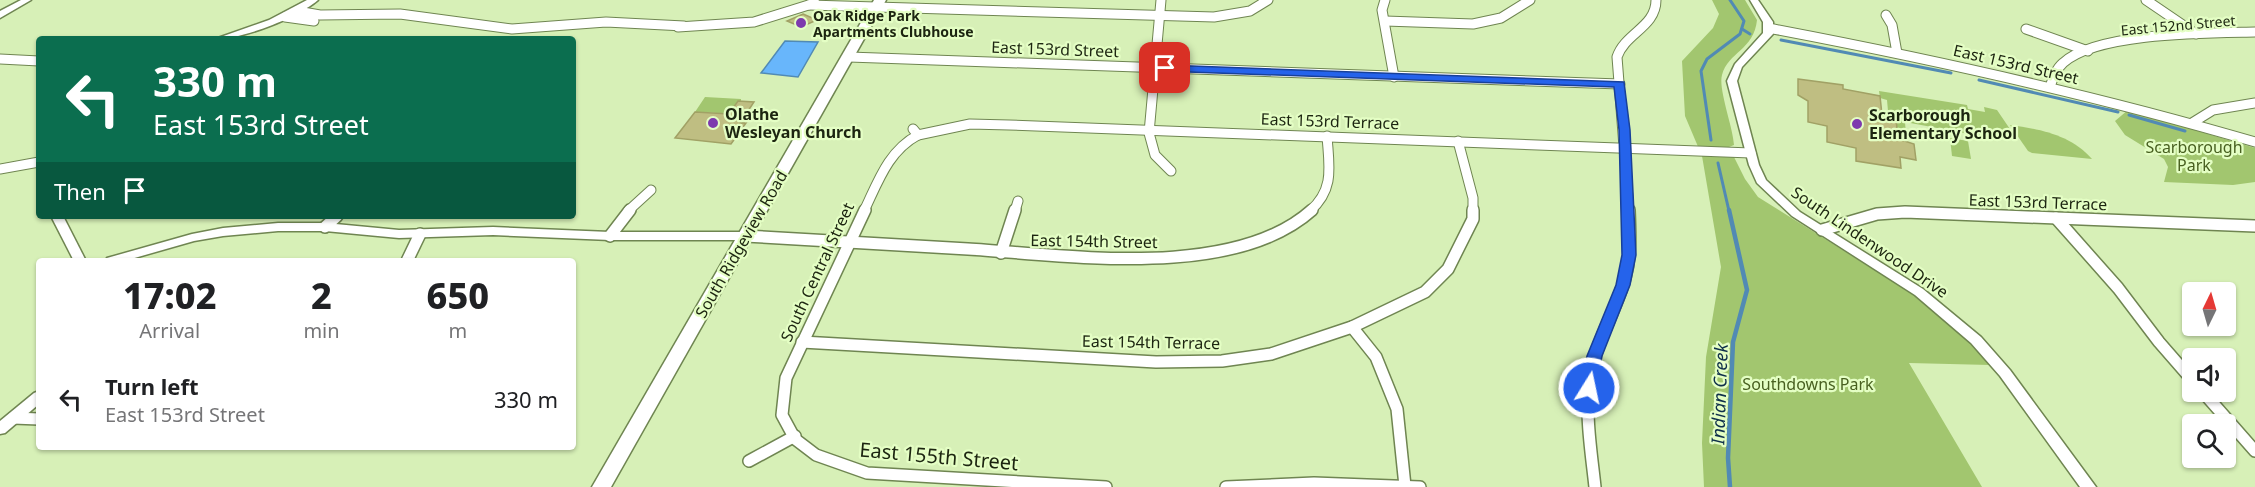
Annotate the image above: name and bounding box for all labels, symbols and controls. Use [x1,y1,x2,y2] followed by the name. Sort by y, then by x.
[813,6,974,41] place label: Oak Ridge Park Apartments Clubhouse
[2120,11,2236,39] street label: East 152nd Street
[794,16,808,30] marker: Oak Ridge Park Apartments Clubhouse
[991,36,1120,62] street label: East 153rd Street
[1951,39,2081,89] street label: East 153rd Street
[1139,42,1190,93] pin
[1148,51,1181,84] icon: arrive
[153,52,277,109] text: 330 m
[54,60,132,138] icon: left
[725,103,862,143] place label: Olathe Wesleyan Church
[1869,104,2017,144] place label: Scarborough Elementary School
[153,106,369,143] text: East 153rd Street
[1260,108,1400,134] street label: East 153rd Terrace
[706,116,720,130] marker: Olathe Wesleyan Church
[1850,117,1864,131] marker: Scarborough Elementary School
[2145,136,2243,176] park label: Scarborough Park
[690,166,792,322] street label: South Ridgeview Road
[118,174,151,207] icon: arrive
[54,176,106,206] text: Then
[1787,181,1953,303] street label: South Lindenwood Drive
[1968,189,2108,215] street label: East 153rd Terrace
[775,199,859,345] street label: South Central Street
[1030,229,1158,253] street label: East 154th Street
[123,271,216,320] text: 17:02
[311,271,332,320] text: 2
[427,271,489,320] text: 650
[2182,282,2236,336] north arrow
[2182,282,2236,468] map controls
[139,317,200,344] text: Arrival
[303,317,340,344] text: min
[448,317,467,344] text: m
[1082,330,1220,354] street label: East 154th Terrace
[1705,342,1733,446] water label: Indian Creek
[2182,348,2236,402] button: sound
[1557,356,1621,420] position arrow
[105,371,199,401] text: Turn left
[1742,373,1874,395] park label: Southdowns Park
[54,383,87,416] icon: left
[494,384,558,414] text: 330 m
[105,401,265,428] text: East 153rd Street
[2182,414,2236,468] button: search
[858,436,1020,476] street label: East 155th Street

